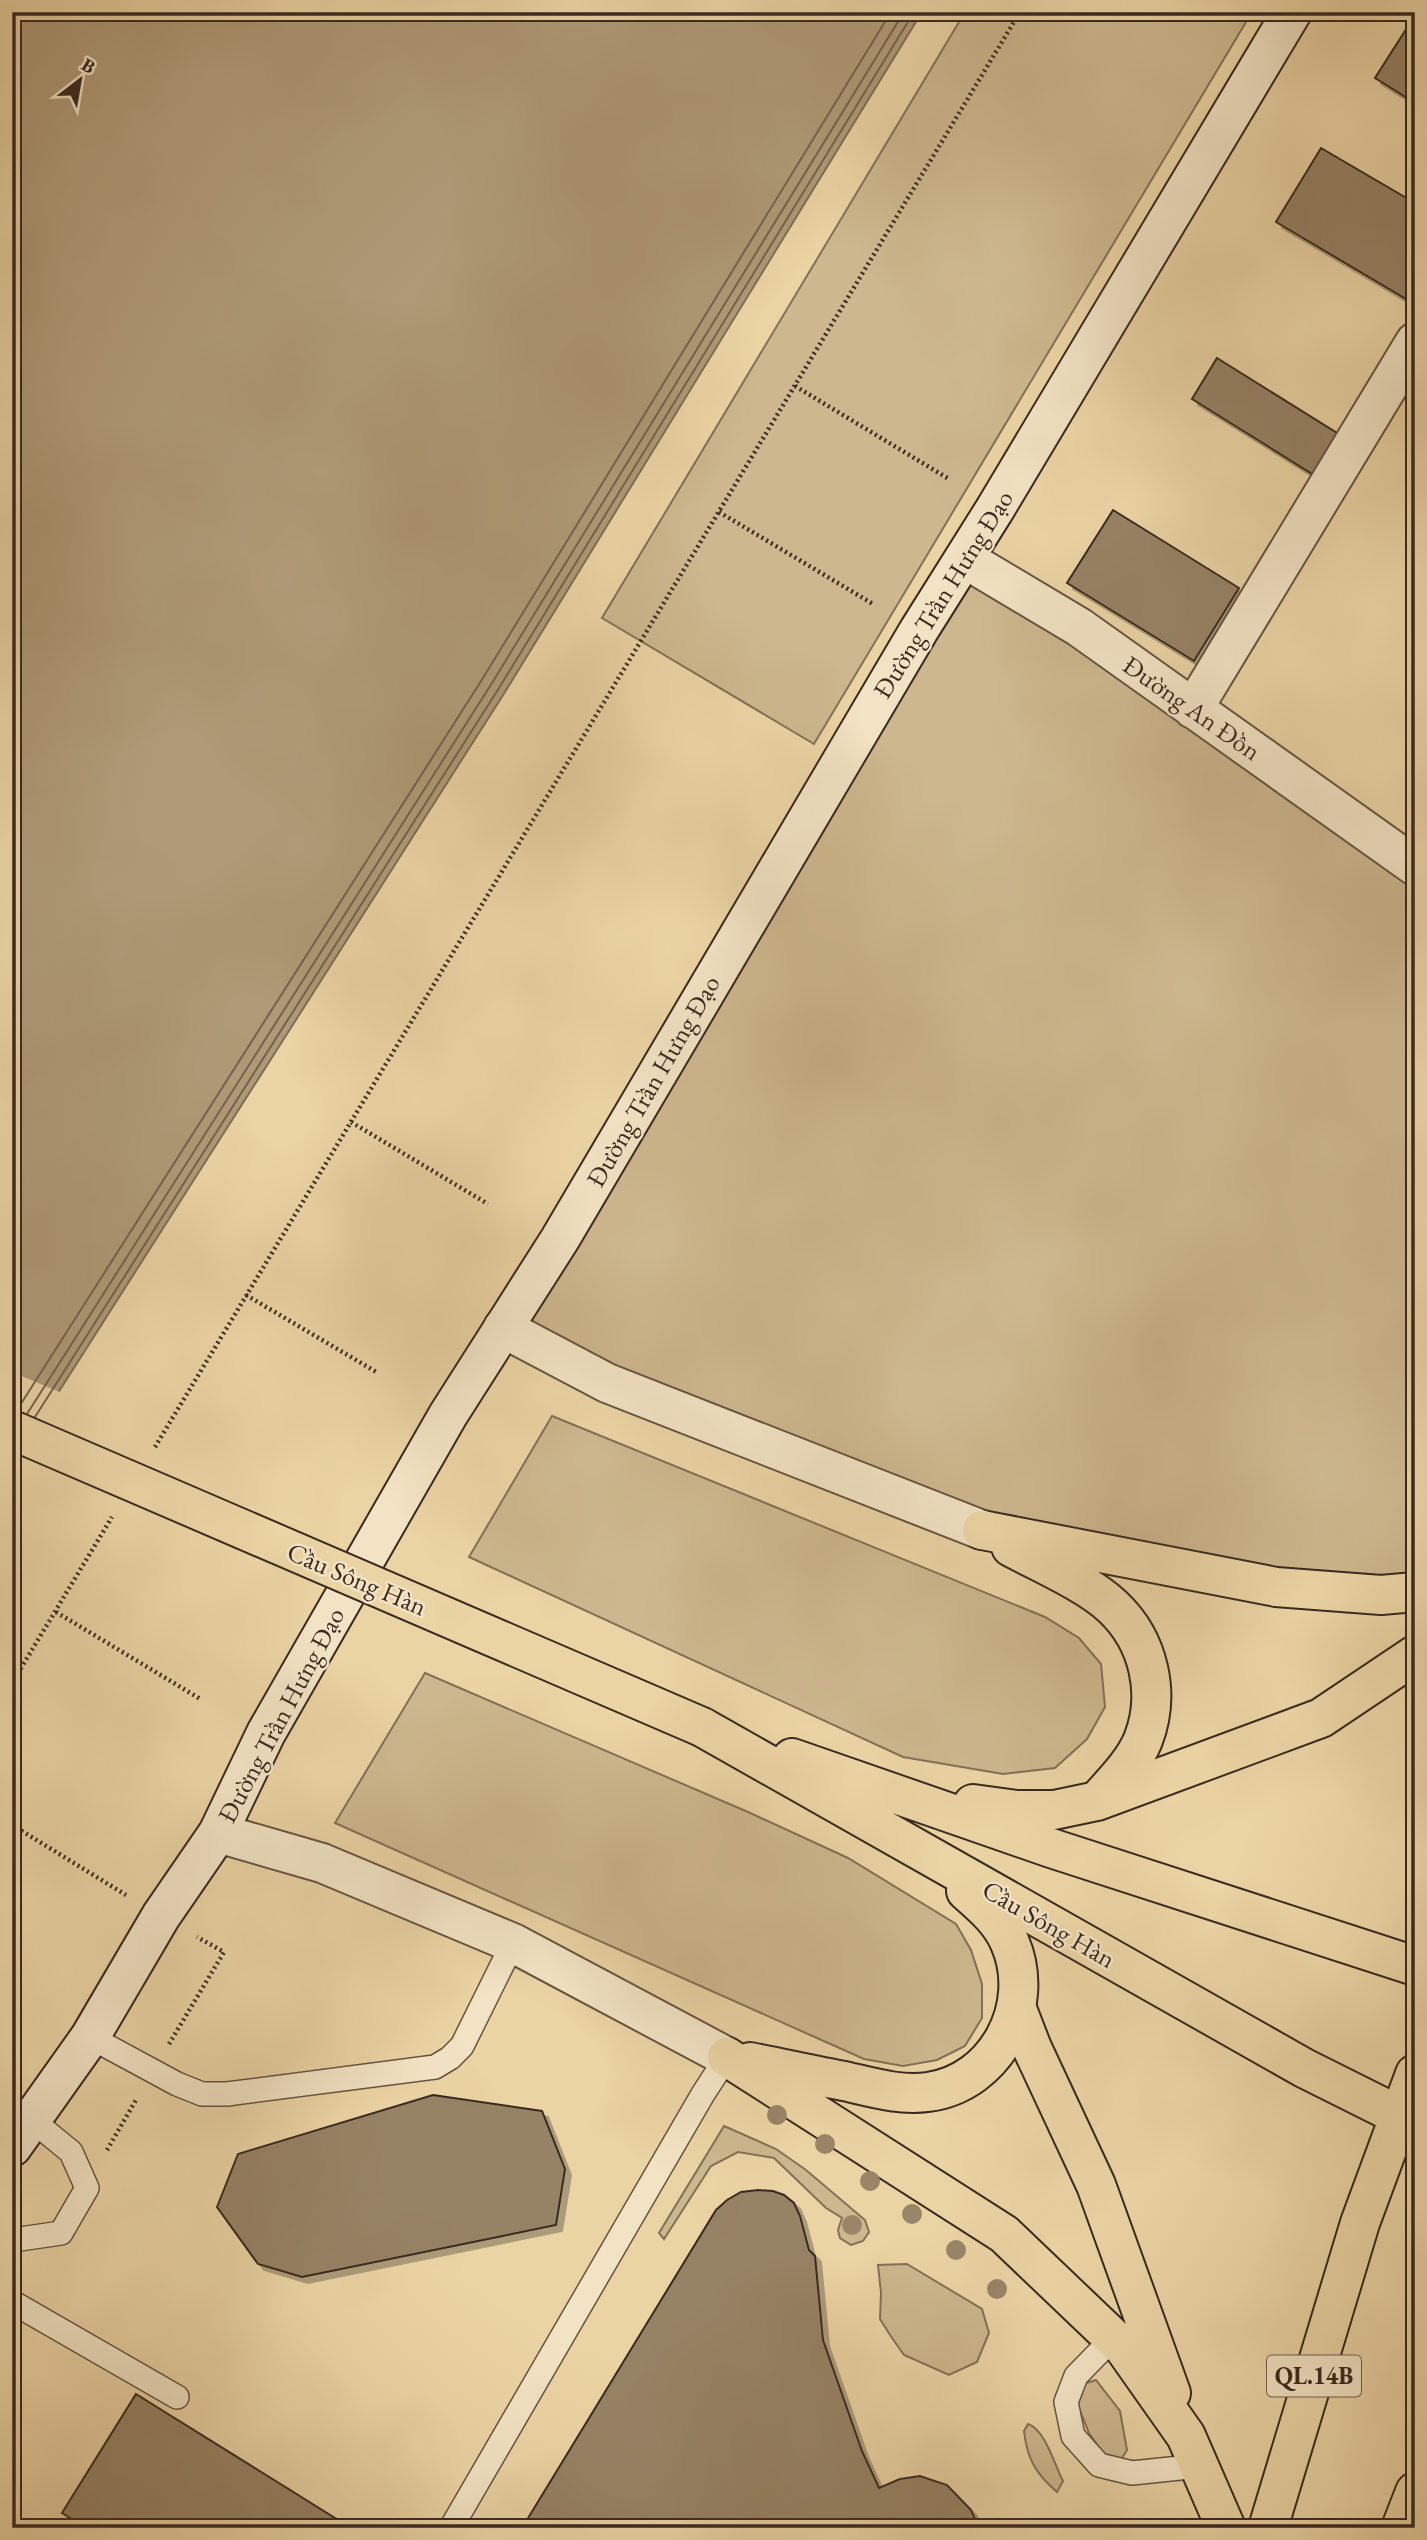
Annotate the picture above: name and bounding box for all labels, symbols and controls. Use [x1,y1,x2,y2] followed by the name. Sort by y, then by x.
[46,46,116,116] north arrow
[77,52,100,80] text: B
[865,484,1021,704] street label: Đường Trần Hưng Đạo
[1116,648,1268,768] street label: Đường An Đồn
[578,969,728,1193] street label: Đường Trần Hưng Đạo
[282,1534,432,1624] street label: Cầu Sông Hàn
[210,1601,352,1829] street label: Đường Trần Hưng Đạo
[976,1872,1122,1976] street label: Cầu Sông Hàn
[1267,2356,1361,2396] road number: QL.14B

